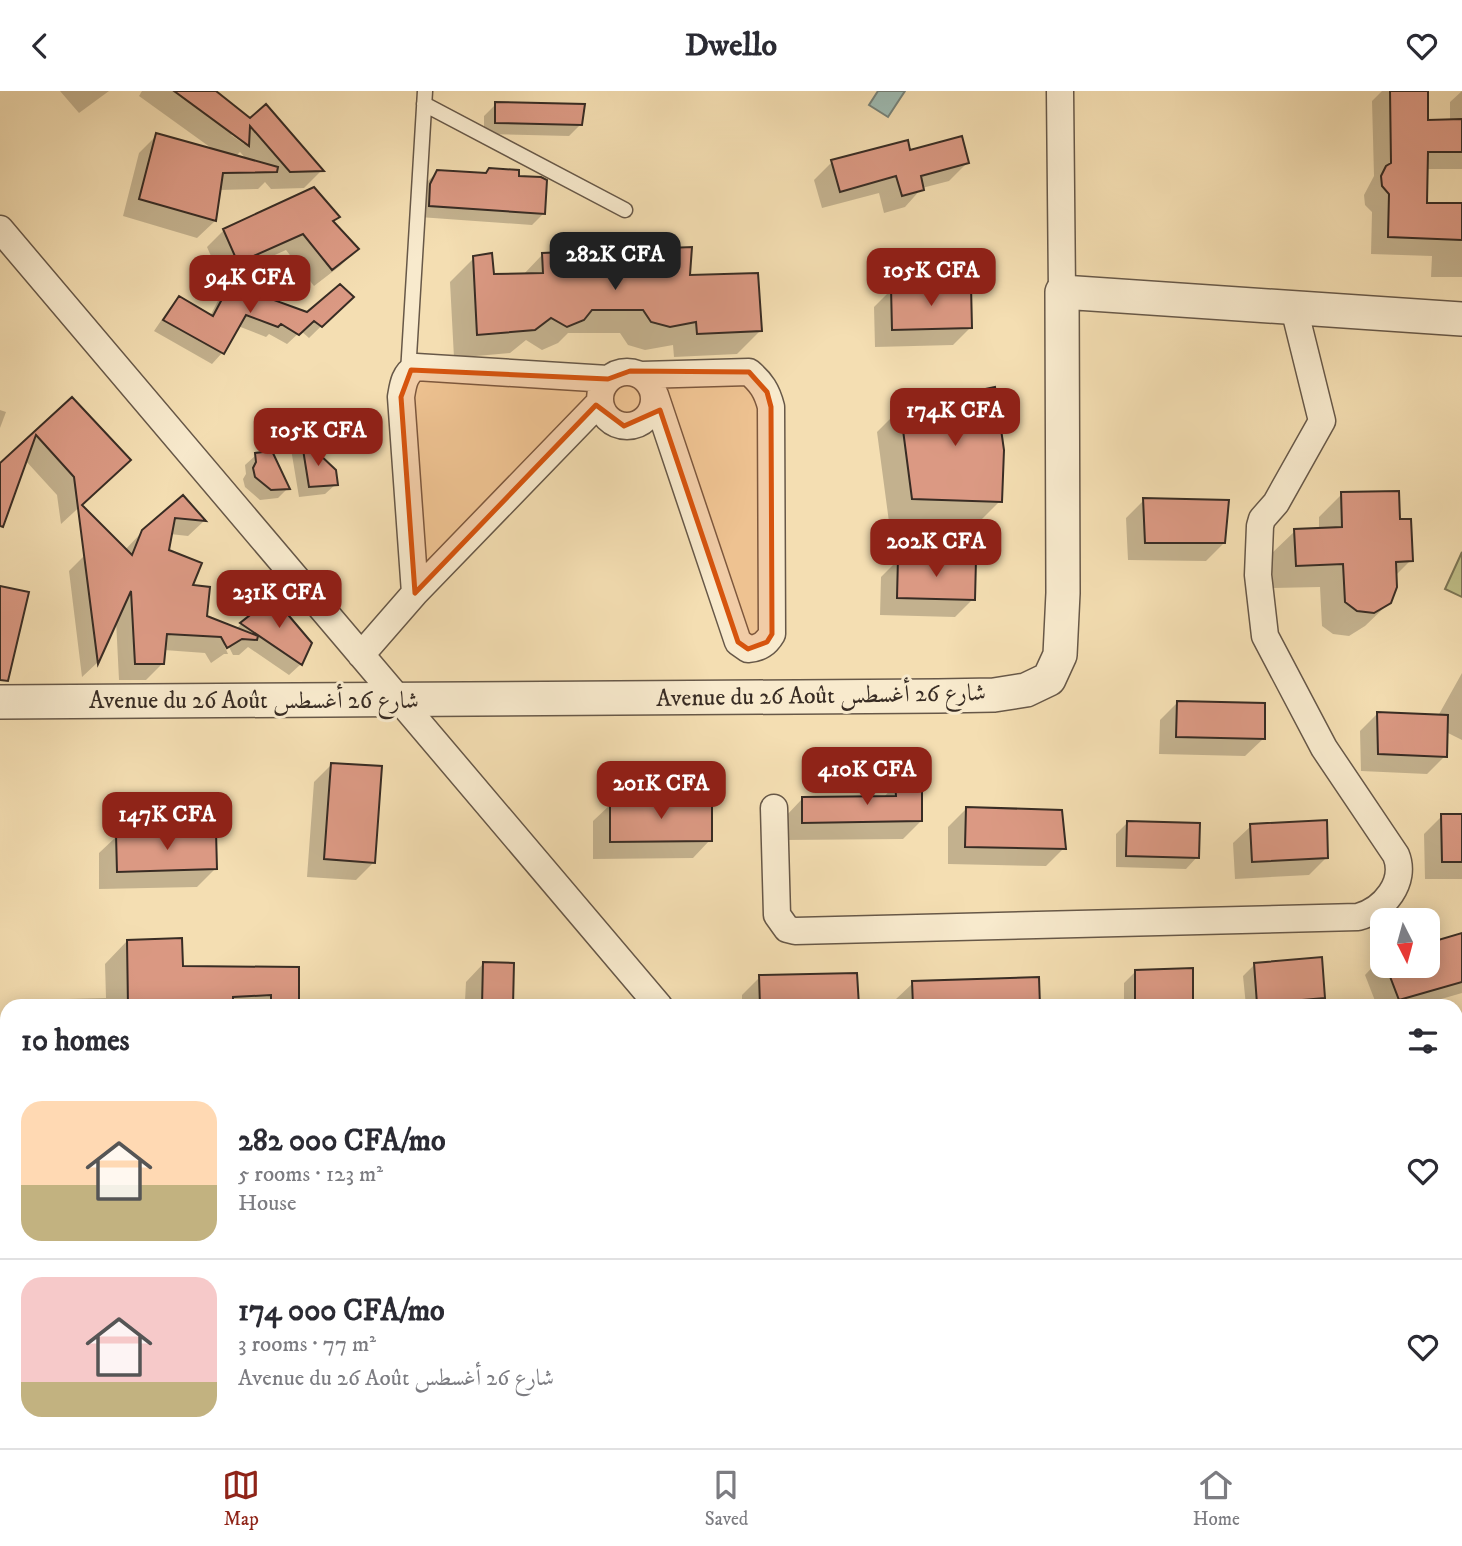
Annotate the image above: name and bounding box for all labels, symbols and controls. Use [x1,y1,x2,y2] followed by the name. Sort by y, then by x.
[685,26,777,66] text: Dwello
[21,27,59,65] icon: back
[1403,27,1441,65] icon: heart
[543,233,687,292] pin: 282K CFA
[566,240,664,269] text: 282K CFA
[859,249,1003,308] pin: 105K CFA
[185,255,315,315] pin: 94K CFA
[883,256,979,285] text: 105K CFA
[205,263,295,292] text: 94K CFA
[883,389,1027,448] pin: 174K CFA
[906,396,1004,425] text: 174K CFA
[246,409,390,468] pin: 105K CFA
[270,416,366,445] text: 105K CFA
[864,519,1008,579] pin: 202K CFA
[886,527,986,556] text: 202K CFA
[207,571,351,630] pin: 231K CFA
[233,578,325,607] text: 231K CFA
[656,675,986,718] street label: Avenue du 26 Août شارع 26 أغسطس
[89,683,419,720] street label: Avenue du 26 Août شارع 26 أغسطس
[795,747,939,807] pin: 410K CFA
[818,755,916,784] text: 410K CFA
[589,761,733,821] pin: 201K CFA
[613,769,709,798] text: 201K CFA
[95,793,239,852] pin: 147K CFA
[118,800,216,829] text: 147K CFA
[1370,908,1440,978] north arrow
[1370,908,1440,978] map controls
[1404,1022,1442,1060] icon: filters
[21,1023,130,1060] text: 10 homes
[238,1123,446,1160] text: 282 000 CFA/mo
[77,1129,161,1213] icon: home
[1404,1152,1442,1190] icon: heart
[238,1160,383,1189] text: 5 rooms · 123 m²
[238,1189,296,1218] text: House
[238,1293,445,1330] text: 174 000 CFA/mo
[77,1305,161,1389] icon: home
[1404,1328,1442,1366] icon: heart
[238,1330,376,1359] text: 3 rooms · 77 m²
[238,1364,554,1393] text: Avenue du 26 Août شارع 26 أغسطس
[222,1466,260,1531] tab: Map
[705,1466,748,1531] tab: Saved
[1193,1466,1240,1531] tab: Home

